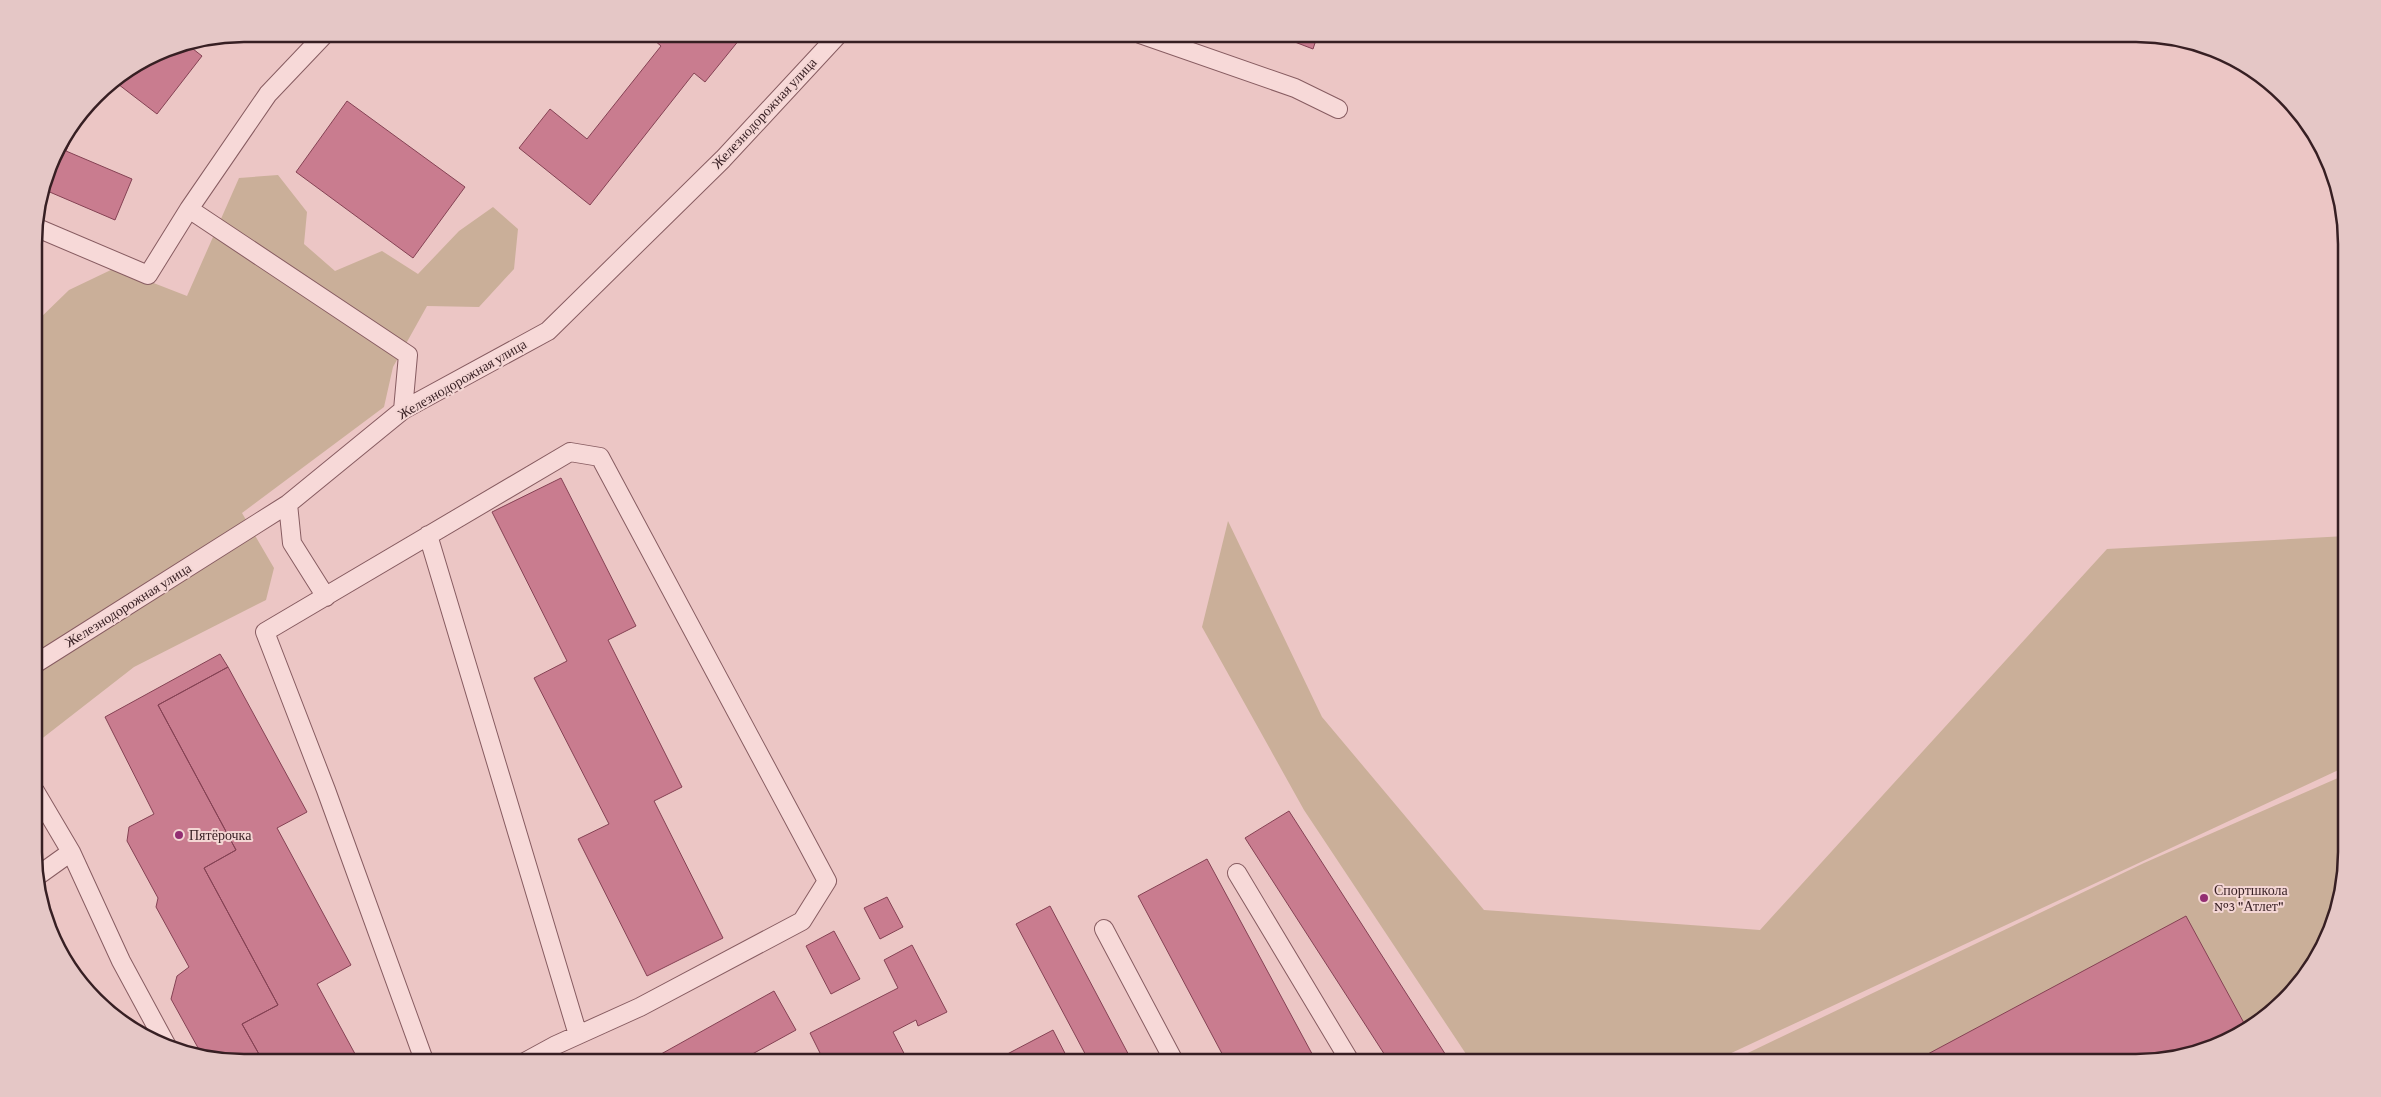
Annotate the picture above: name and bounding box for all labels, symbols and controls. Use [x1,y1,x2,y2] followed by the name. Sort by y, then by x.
[708,54,820,172] street label: Железнодорожная улица
[395,335,530,422] street label: Железнодорожная улица
[62,559,195,650] street label: Железнодорожная улица
[189,827,252,843] place label: Пятёрочка
[173,829,185,841] marker: Пятёрочка
[2214,882,2288,914] place label: Спортшкола №3 "Атлет"
[2198,892,2210,904] marker: Спортшкола №3 "Атлет"

